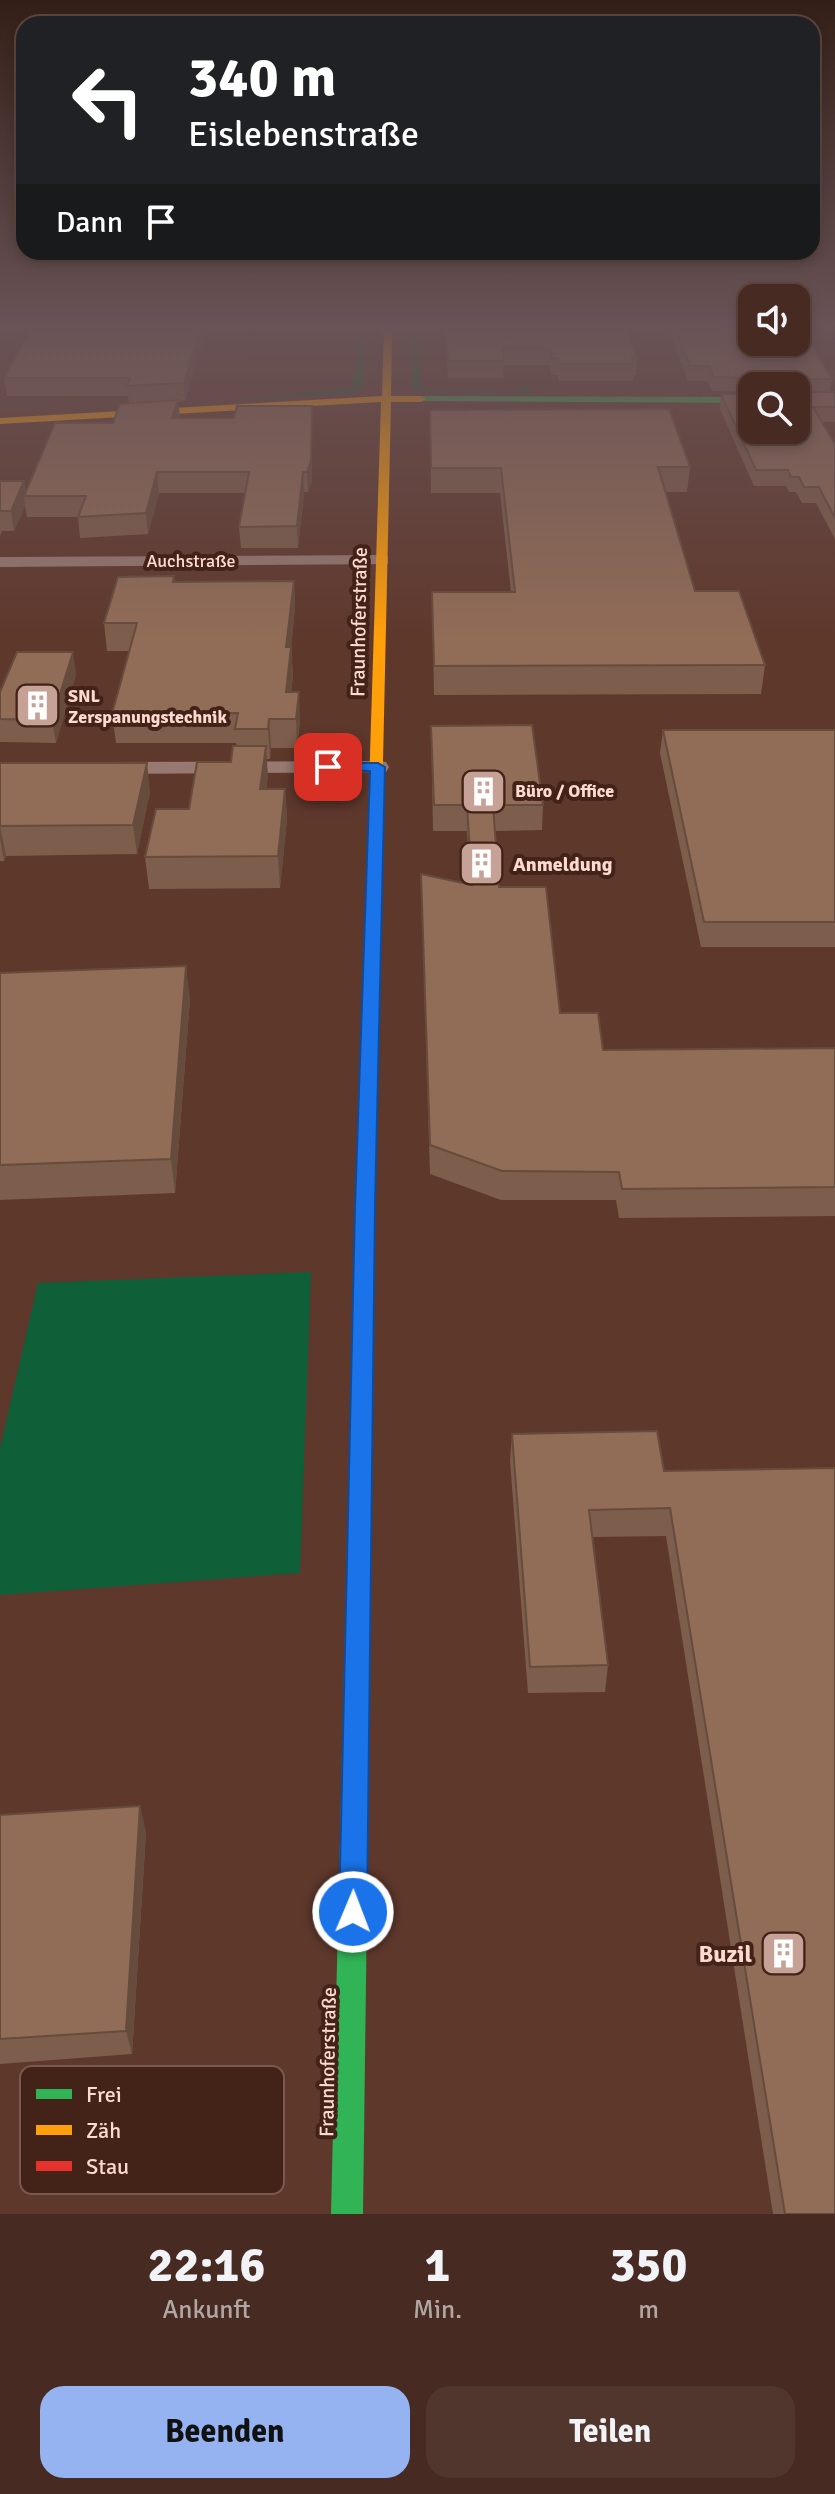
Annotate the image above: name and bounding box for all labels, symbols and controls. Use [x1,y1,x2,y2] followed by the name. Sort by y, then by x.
[188,43,336,112] text: 340 m
[56,48,160,152] icon: left
[188,112,419,157] text: Eislebenstraße
[139,200,183,244] icon: arrive
[56,204,123,241] text: Dann
[738,284,810,444] map controls
[738,284,810,356] button: sound
[738,372,810,444] button: search
[345,547,373,697] street label: Fraunhoferstraße
[147,550,236,572] street label: Auchstraße
[13,682,61,730] building icon: SNL Zerspanungstechnik
[68,685,227,728] place label: SNL Zerspanungstechnik
[294,733,362,801] pin
[306,745,350,789] icon: arrive
[460,767,508,815] building icon: Büro / Office
[515,780,614,802] place label: Büro / Office
[458,840,506,888] building icon: Anmeldung
[513,852,613,877] place label: Anmeldung
[311,1870,395,1954] position arrow
[759,1930,807,1978] building icon: Buzil
[699,1939,752,1969] place label: Buzil
[314,1987,342,2137] street label: Fraunhoferstraße
[20,2066,284,2194] legend
[86,2081,122,2108] text: Frei
[86,2117,121,2144] text: Zäh
[86,2153,129,2180] text: Stau
[148,2236,265,2295] text: 22:16
[425,2236,450,2295] text: 1
[610,2236,687,2295] text: 350
[162,2294,251,2326] text: Ankunft
[413,2294,462,2326] text: Min.
[638,2294,659,2326] text: m
[40,2386,410,2478] button: Beenden
[426,2386,795,2478] button: Teilen

